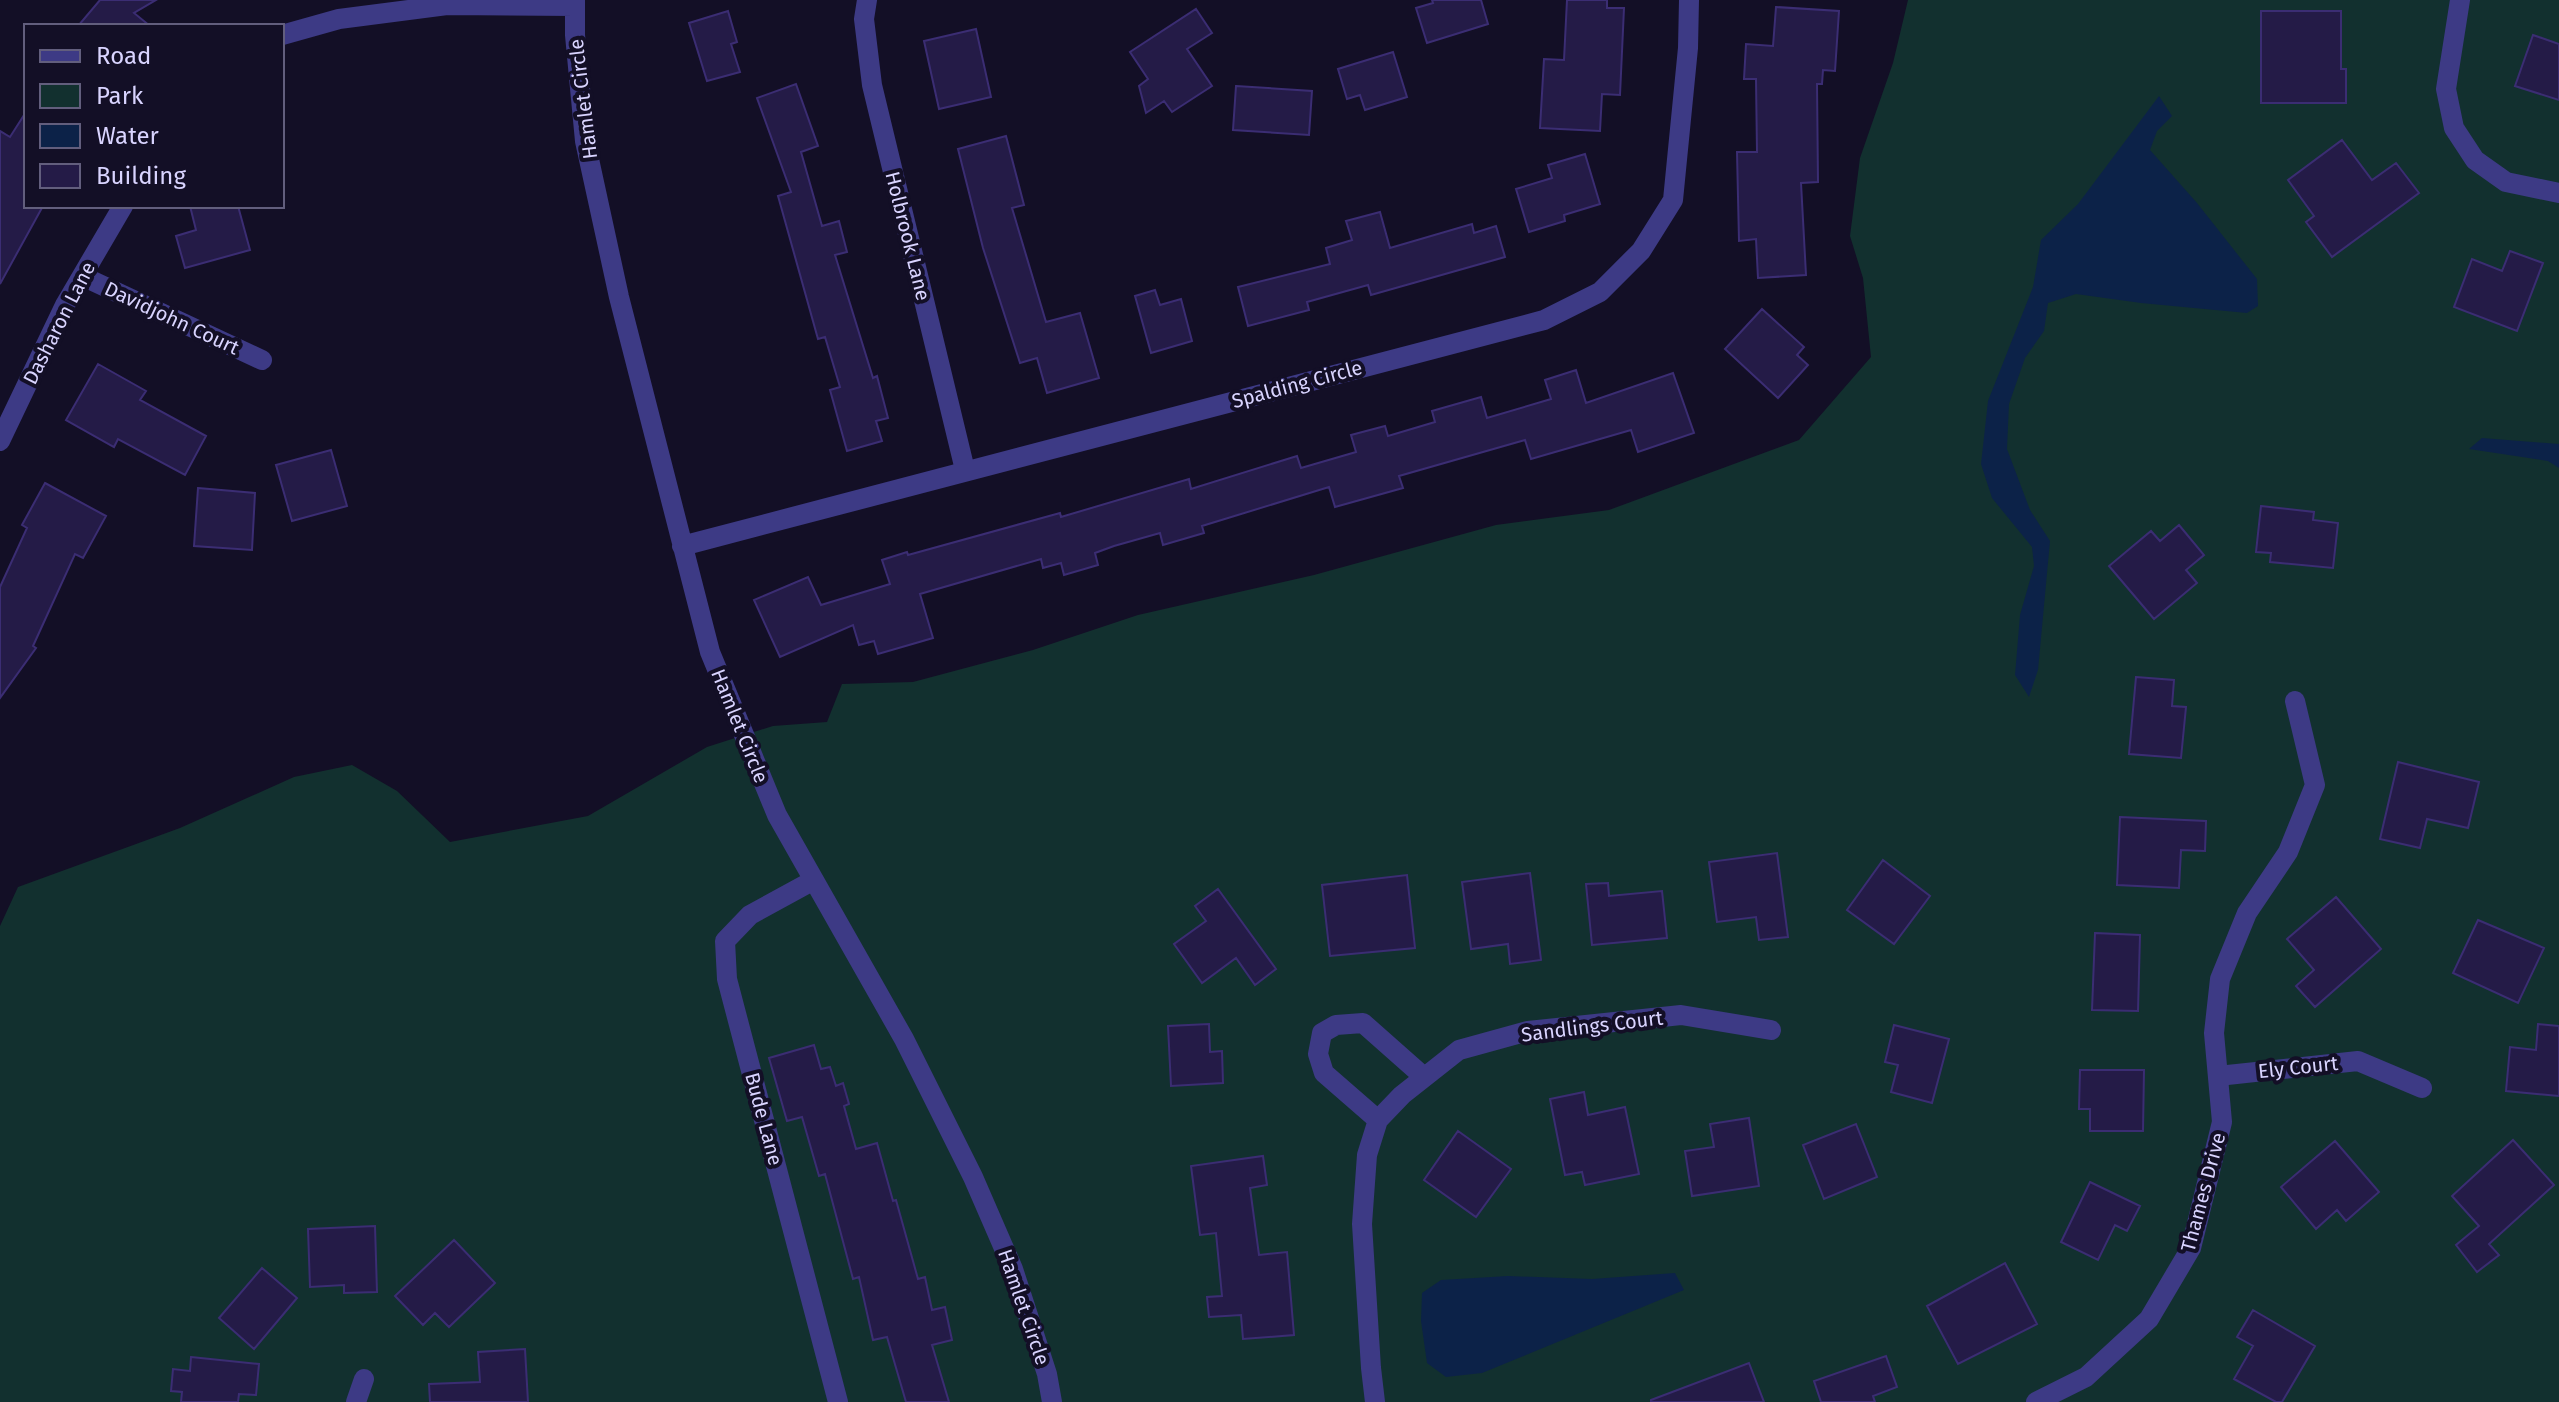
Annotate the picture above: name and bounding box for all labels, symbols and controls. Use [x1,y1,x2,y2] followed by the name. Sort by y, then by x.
[24,24,284,208] legend
[564,37,602,161] street label: Hamlet Circle
[96,42,151,70] text: Road
[96,82,144,110] text: Park
[96,122,160,150] text: Water
[96,162,186,190] text: Building
[880,169,936,303] street label: Holbrook Lane
[18,258,100,388] street label: Dasharon Lane
[101,276,244,360] street label: Davidjohn Court
[1229,355,1365,413] street label: Spalding Circle
[706,665,774,787] street label: Hamlet Circle
[1520,1005,1665,1047] street label: Sandlings Court
[2257,1051,2340,1083] street label: Ely Court
[740,1070,788,1168] street label: Bude Lane
[2176,1130,2230,1254] street label: Thames Drive
[993,1246,1055,1368] street label: Hamlet Circle

